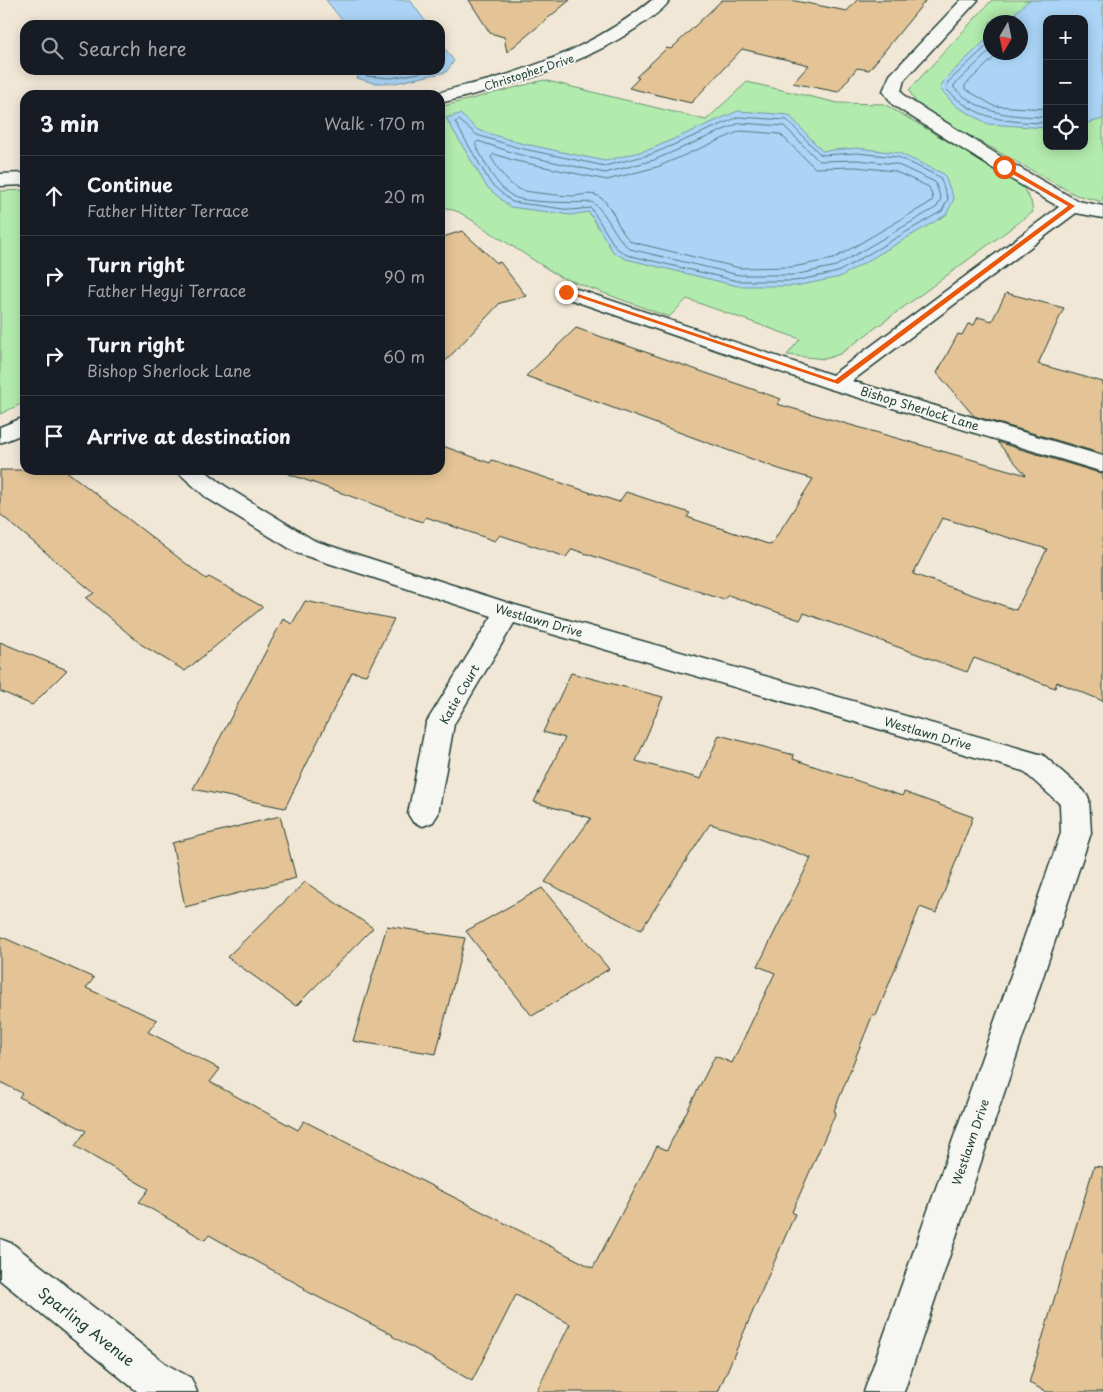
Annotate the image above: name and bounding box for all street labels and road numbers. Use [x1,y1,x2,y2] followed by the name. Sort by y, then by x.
[482,49,576,95] street label: Christopher Drive
[858,381,982,435] street label: Bishop Sherlock Lane
[493,599,585,641] street label: Westlawn Drive
[435,661,483,727] street label: Katie Court
[882,712,974,754] street label: Westlawn Drive
[947,1096,993,1188] street label: Westlawn Drive
[34,1281,140,1371] street label: Sparling Avenue

